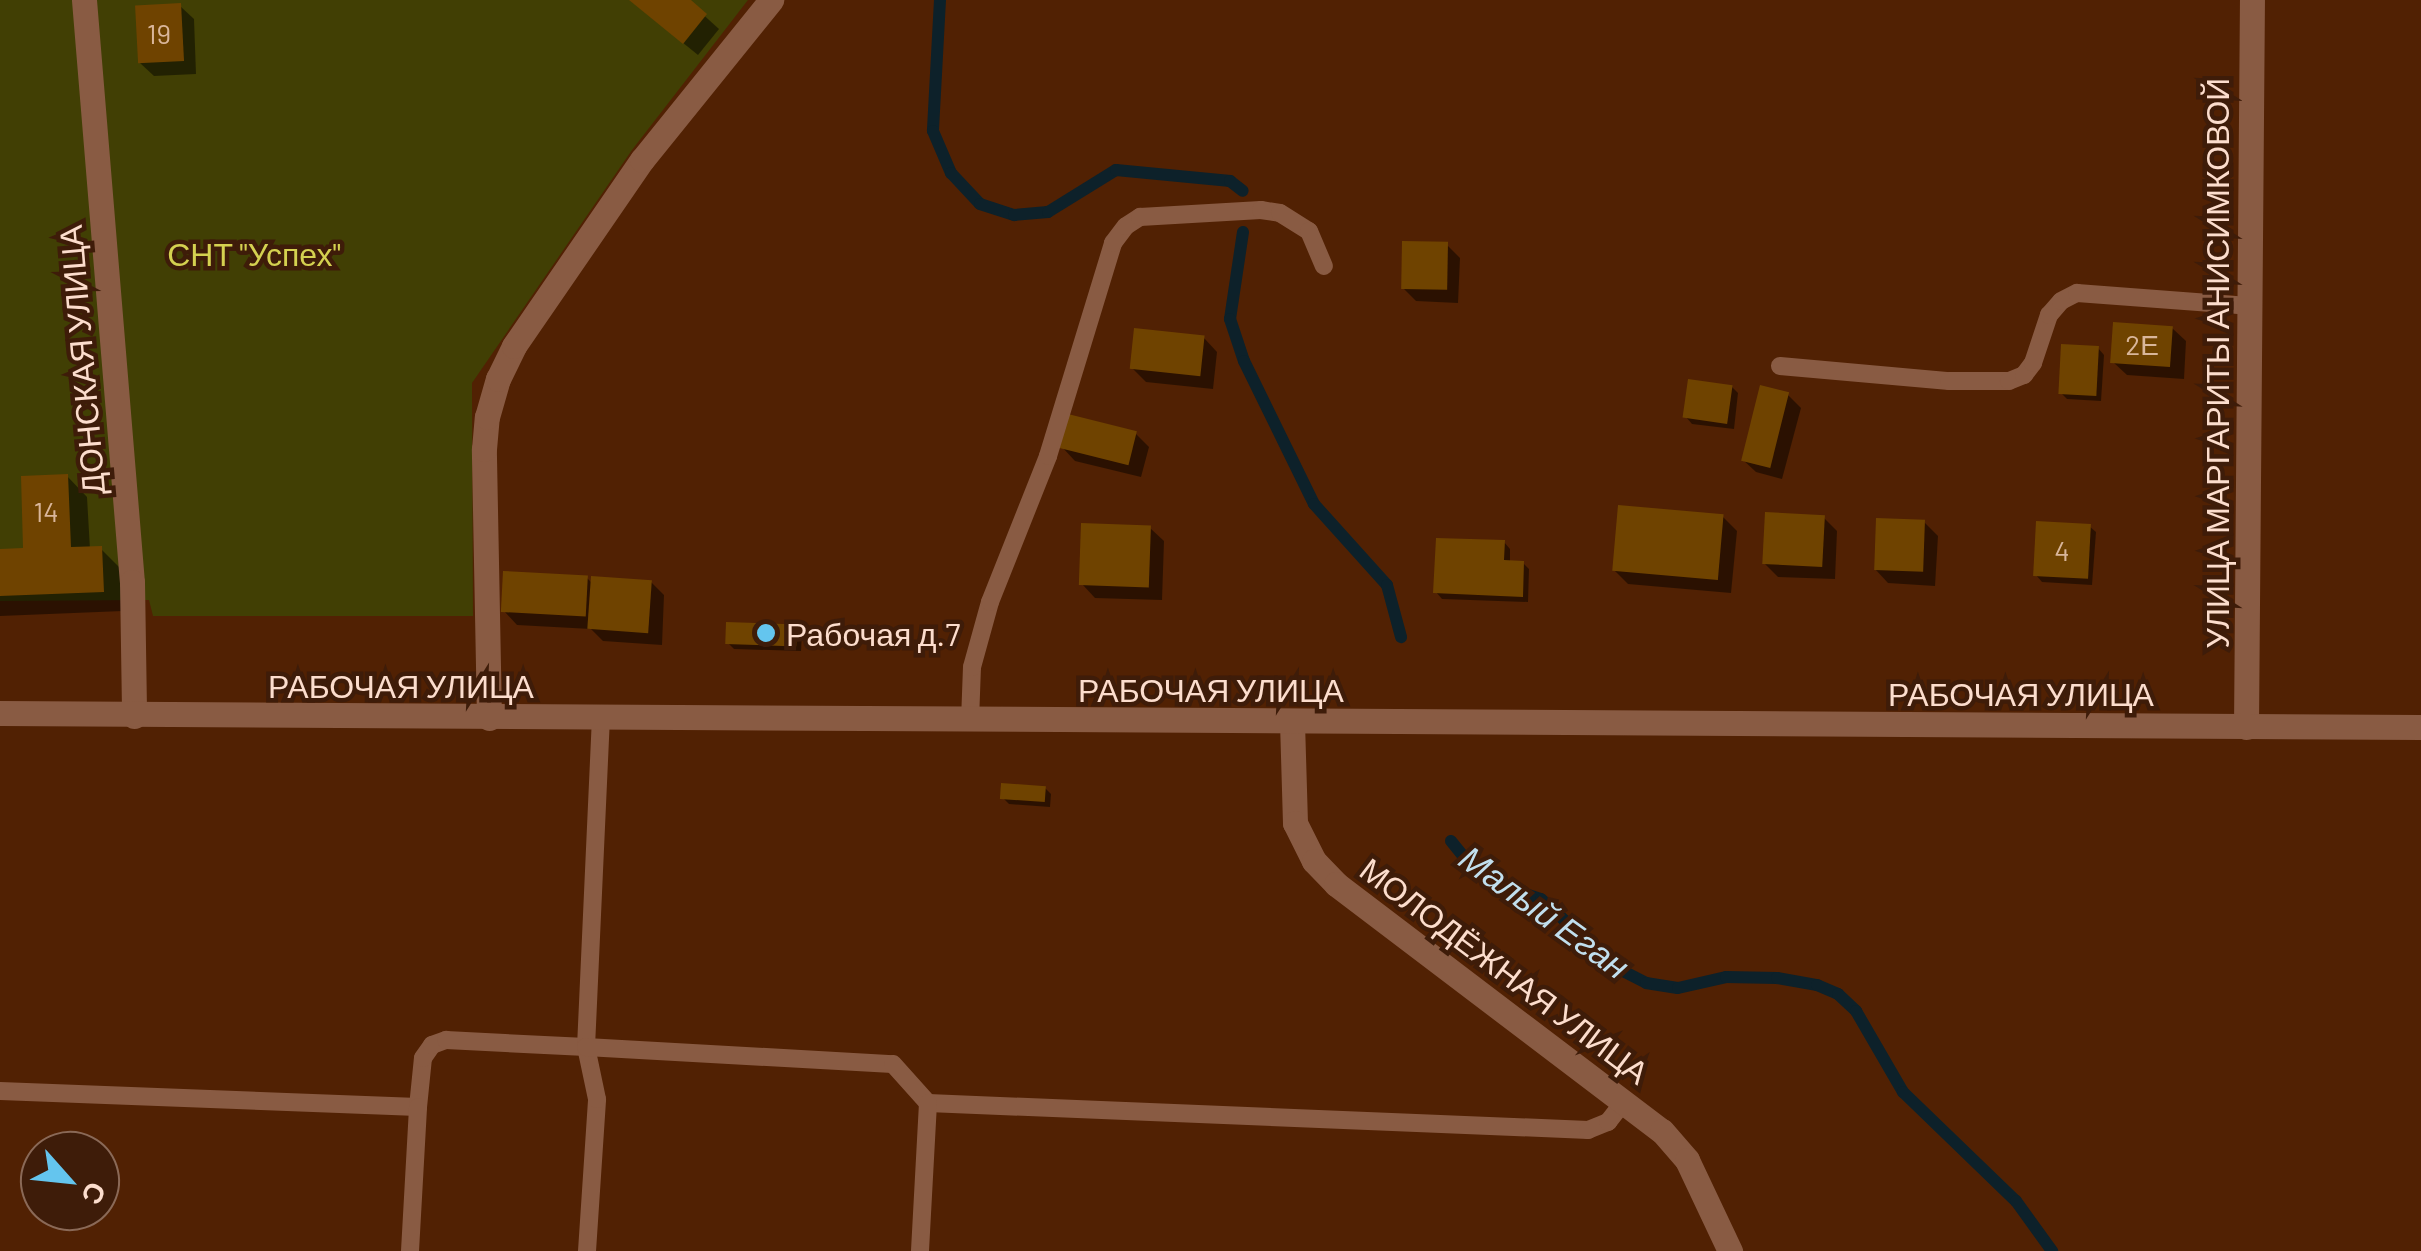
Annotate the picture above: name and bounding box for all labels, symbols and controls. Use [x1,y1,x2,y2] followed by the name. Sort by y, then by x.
[147,16,171,50] house number: 19
[2197,78,2235,648] street label: УЛИЦА МАРГАРИТЫ АНИСИМКОВОЙ
[50,224,112,496] street label: ДОНСКАЯ УЛИЦА
[167,234,341,272] park label: СНТ "Успех"
[2125,327,2159,361] house number: 2Е
[33,494,59,528] house number: 14
[2054,533,2070,567] house number: 4
[786,614,960,652] place label: Рабочая д.7
[755,622,777,644] marker: Рабочая д.7
[268,666,534,704] street label: РАБОЧАЯ УЛИЦА
[1078,670,1344,708] street label: РАБОЧАЯ УЛИЦА
[1888,674,2154,712] street label: РАБОЧАЯ УЛИЦА
[1452,835,1638,987] water label: Малый Еган
[1353,849,1657,1091] street label: МОЛОДЁЖНАЯ УЛИЦА
[20,1131,120,1231] north arrow
[75,1177,115,1210] text: С

